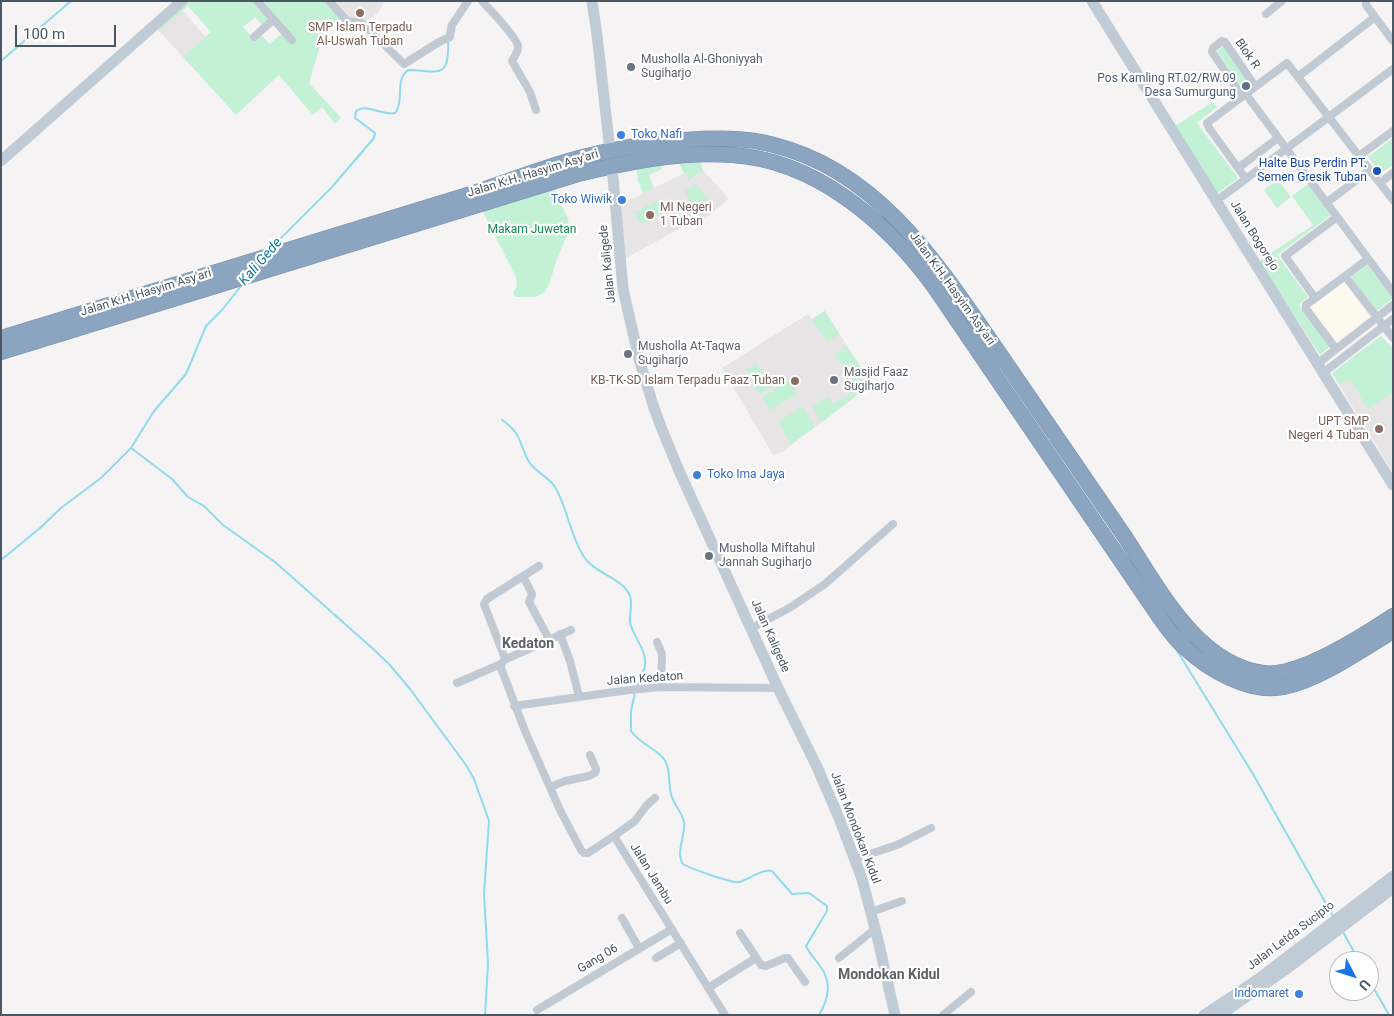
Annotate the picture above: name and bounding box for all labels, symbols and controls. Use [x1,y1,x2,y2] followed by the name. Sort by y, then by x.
[354,7,366,19] marker: SMP Islam Terpadu Al-Uswah Tuban
[18,15,119,47] scale bar
[308,21,412,49] place label: SMP Islam Terpadu Al-Uswah Tuban
[23,25,65,43] text: 100 m
[1231,36,1263,72] street label: Blok R
[641,53,763,81] place label: Musholla Al-Ghoniyyah Sugiharjo
[625,61,637,73] marker: Musholla Al-Ghoniyyah Sugiharjo
[1097,72,1236,100] place label: Pos Kamling RT.02/RW.09 Desa Sumurgung
[1240,80,1252,92] marker: Pos Kamling RT.02/RW.09 Desa Sumurgung
[631,128,682,142] place label: Toko Nafi
[615,129,627,141] marker: Toko Nafi
[466,147,600,201] street label: Jalan K.H. Hasyim Asy'ari
[1257,157,1367,185] place label: Halte Bus Perdin PT. Semen Gresik Tuban
[1371,165,1383,177] marker: Halte Bus Perdin PT. Semen Gresik Tuban
[551,193,612,207] place label: Toko Wiwik
[616,194,628,206] marker: Toko Wiwik
[1227,198,1281,274] street label: Jalan Bogorejo
[660,201,712,229] place label: MI Negeri 1 Tuban
[644,209,656,221] marker: MI Negeri 1 Tuban
[488,223,576,237] park label: Makam Juwetan
[597,224,619,304] street label: Jalan Kaligede
[906,230,998,348] street label: Jalan K.H. Hasyim Asy'ari
[236,235,286,289] water label: Kali Gede
[79,266,213,320] street label: Jalan K.H. Hasyim Asy'ari
[638,340,740,368] place label: Musholla At-Taqwa Sugiharjo
[622,348,634,360] marker: Musholla At-Taqwa Sugiharjo
[844,366,908,394] place label: Masjid Faaz Sugiharjo
[591,374,785,388] place label: KB-TK-SD Islam Terpadu Faaz Tuban
[828,374,840,386] marker: Masjid Faaz Sugiharjo
[789,375,801,387] marker: KB-TK-SD Islam Terpadu Faaz Tuban
[1288,415,1369,443] place label: UPT SMP Negeri 4 Tuban
[1373,423,1385,435] marker: UPT SMP Negeri 4 Tuban
[707,468,785,482] place label: Toko Ima Jaya
[691,469,703,481] marker: Toko Ima Jaya
[719,542,815,570] place label: Musholla Miftahul Jannah Sugiharjo
[703,550,715,562] marker: Musholla Miftahul Jannah Sugiharjo
[747,597,793,675] street label: Jalan Kaligede
[502,636,554,652] district label: Kedaton
[606,669,684,689] street label: Jalan Kedaton
[827,770,883,886] street label: Jalan Mondokan Kidul
[627,841,675,907] street label: Jalan Jambu
[1245,898,1337,974] street label: Jalan Letda Sucipto
[575,941,621,977] street label: Gang 06
[1329,951,1379,1001] north arrow
[838,967,940,983] district label: Mondokan Kidul
[1356,976,1374,994] text: U
[1234,987,1289,1001] place label: Indomaret
[1293,988,1305,1000] marker: Indomaret

